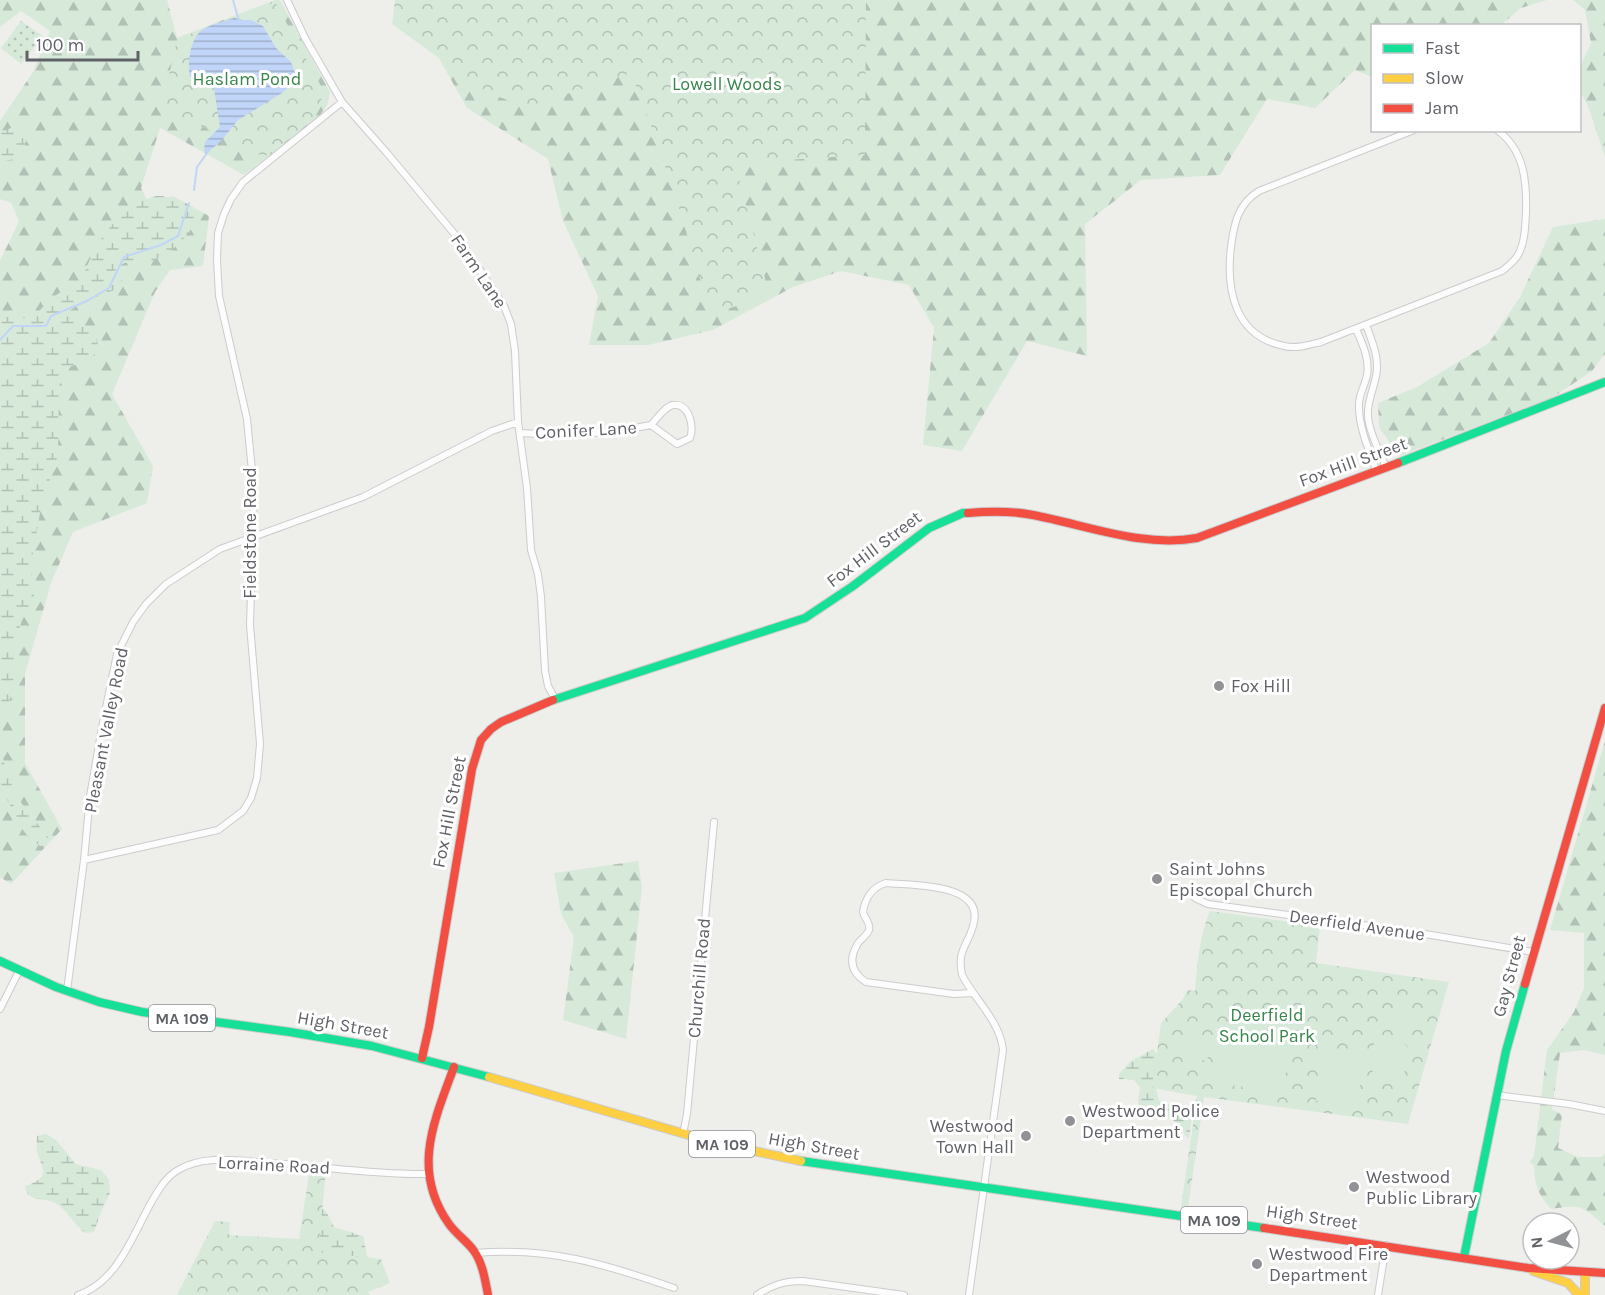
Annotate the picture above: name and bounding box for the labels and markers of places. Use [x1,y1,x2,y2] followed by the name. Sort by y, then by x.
[1231,675,1291,697] place label: Fox Hill
[1212,679,1226,693] marker: Fox Hill
[1169,858,1313,901] place label: Saint Johns Episcopal Church
[1150,872,1164,886] marker: Saint Johns Episcopal Church
[1082,1100,1219,1143] place label: Westwood Police Department
[1063,1114,1077,1128] marker: Westwood Police Department
[930,1115,1014,1158] place label: Westwood Town Hall
[1019,1129,1033,1143] marker: Westwood Town Hall
[1366,1166,1478,1209] place label: Westwood Public Library
[1347,1180,1361,1194] marker: Westwood Public Library
[1269,1243,1388,1286] place label: Westwood Fire Department
[1250,1257,1264,1271] marker: Westwood Fire Department

